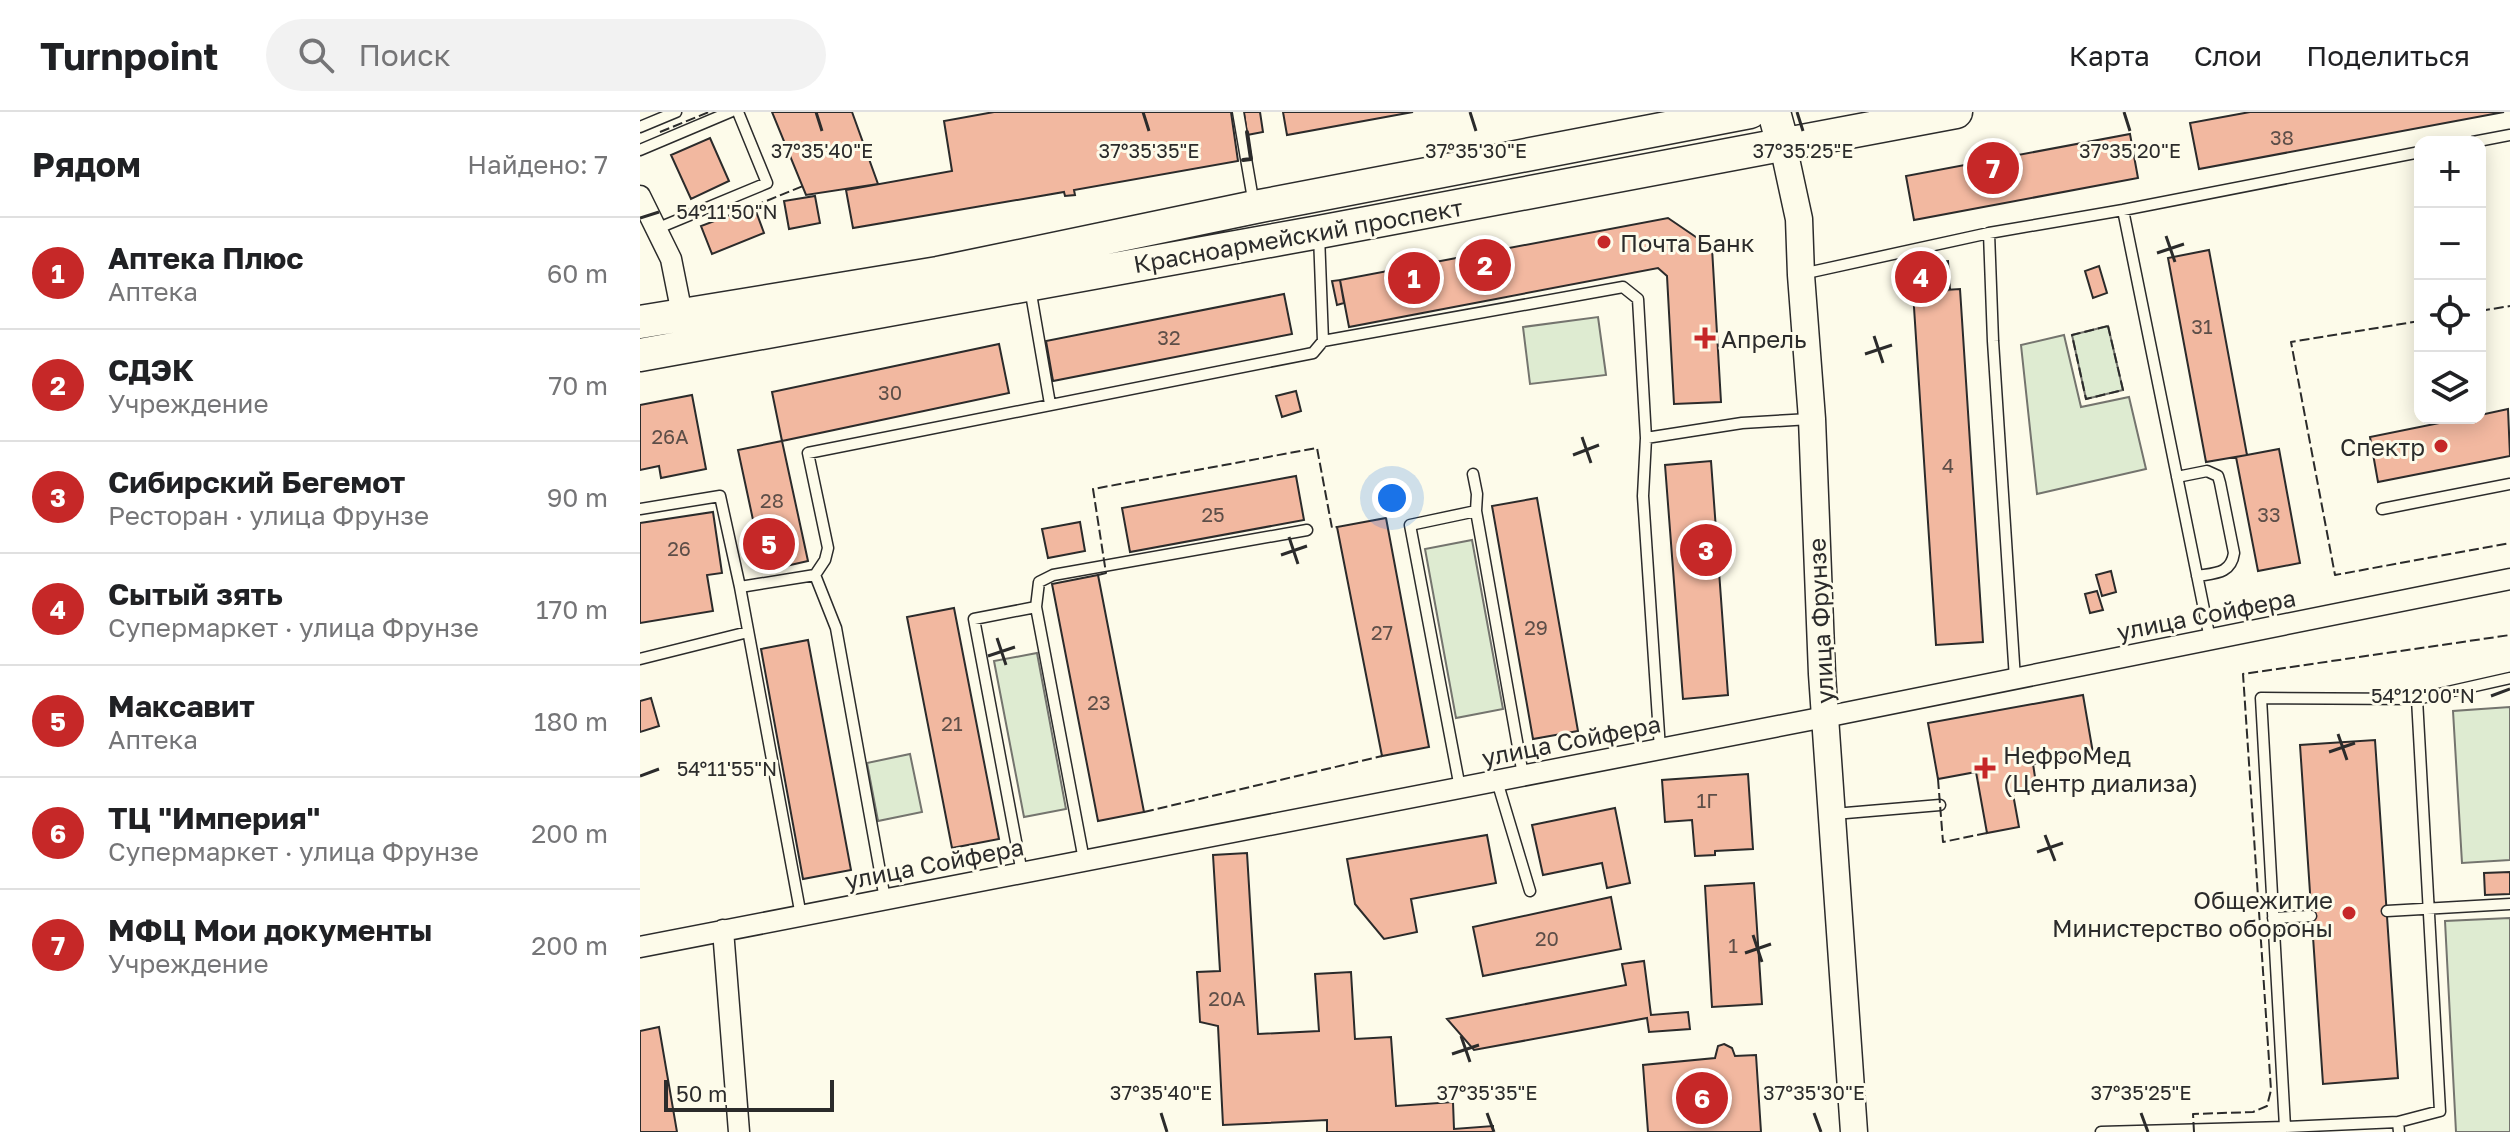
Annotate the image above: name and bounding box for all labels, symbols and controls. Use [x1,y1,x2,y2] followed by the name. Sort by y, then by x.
[266,19,826,91] search box
[40,33,218,78] text: Turnpoint
[294,33,338,77] icon: search
[358,37,451,73] text: Поиск
[2069,39,2150,72] text: Карта
[2194,39,2262,72] text: Слои
[2306,39,2470,72] text: Поделиться
[2270,125,2294,149] house number: 38
[2414,136,2486,424] map controls
[2414,136,2486,208] button: +
[771,138,873,162] text: 37°35'40"E
[1098,138,1200,162] text: 37°35'35"E
[1425,138,1527,162] text: 37°35'30"E
[1753,138,1854,162] text: 37°35'25"E
[1967,138,2019,198] pin: 7
[2079,138,2181,162] text: 37°35'20"E
[32,144,141,184] text: Рядом
[467,149,608,180] text: Найдено: 7
[1131,192,1465,278] street label: Красноармейский проспект
[676,199,778,223] text: 54°11'50"N
[2414,208,2486,280] button: −
[1620,228,1755,257] place label: Почта Банк
[1595,233,1613,251] marker: Почта Банк
[1459,235,1511,295] pin: 2
[108,240,303,276] text: Аптека Плюс
[1895,247,1947,307] pin: 4
[1388,248,1440,308] pin: 1
[51,258,65,289] text: 1
[547,258,608,289] text: 60 m
[108,276,198,307] text: Аптека
[2414,280,2486,352] button: locate
[2191,314,2213,338] house number: 31
[1721,324,1807,353] place label: Апрель
[1157,325,1181,349] house number: 32
[1696,329,1714,347] marker: Апрель
[108,352,194,388] text: СДЭК
[2414,352,2486,424] button: layers
[50,370,66,401] text: 2
[549,370,608,401] text: 70 m
[878,380,902,404] house number: 30
[108,388,269,419] text: Учреждение
[651,424,689,448] house number: 26А
[2340,432,2425,461] place label: Спектр
[2432,437,2450,455] marker: Спектр
[1942,453,1954,477] house number: 4
[108,464,405,500] text: Сибирский Бегемот
[1372,478,1412,518] your location
[50,482,66,513] text: 3
[547,482,608,513] text: 90 m
[760,488,784,512] house number: 28
[108,500,429,531] text: Ресторан · улица Фрунзе
[1201,502,1225,526] house number: 25
[2257,502,2281,526] house number: 33
[743,514,795,574] pin: 5
[1680,520,1732,580] pin: 3
[667,536,691,560] house number: 26
[1801,537,1839,705] street label: улица Фрунзе
[108,576,283,612] text: Сытый зять
[2114,582,2298,646] street label: улица Сойфера
[50,594,66,625] text: 4
[536,594,608,625] text: 170 m
[108,612,479,643] text: Супермаркет · улица Фрунзе
[1524,615,1548,639] house number: 29
[1371,620,1393,644] house number: 27
[2371,683,2475,707] text: 54°12'00"N
[108,688,255,724] text: Максавит
[1087,690,1111,714] house number: 23
[50,706,66,737] text: 5
[534,706,608,737] text: 180 m
[1479,708,1663,772] street label: улица Сойфера
[941,711,963,735] house number: 21
[108,724,198,755] text: Аптека
[2003,740,2198,797] place label: НефроМед (Центр диализа)
[677,756,777,780] text: 54°11'55"N
[1974,757,1996,779] marker: НефроМед (Центр диализа)
[1697,788,1717,812] house number: 1Г
[108,800,320,836] text: ТЦ "Империя"
[50,818,66,849] text: 6
[531,818,608,849] text: 200 m
[842,831,1026,895] street label: улица Сойфера
[108,836,479,867] text: Супермаркет · улица Фрунзе
[2052,885,2333,942] place label: Общежитие Министерство обороны
[2340,904,2358,922] marker: Общежитие Министерство обороны
[108,912,432,948] text: МФЦ Мои документы
[1535,926,1559,950] house number: 20
[51,930,65,961] text: 7
[531,930,608,961] text: 200 m
[1728,933,1738,957] house number: 1
[108,948,269,979] text: Учреждение
[1208,986,1246,1010] house number: 20А
[1676,1068,1728,1128] pin: 6
[664,1076,834,1112] scale bar
[676,1080,727,1107] text: 50 m
[1110,1080,1212,1104] text: 37°35'40"E
[1436,1080,1538,1104] text: 37°35'35"E
[1763,1080,1865,1104] text: 37°35'30"E
[2091,1080,2192,1104] text: 37°35'25"E

